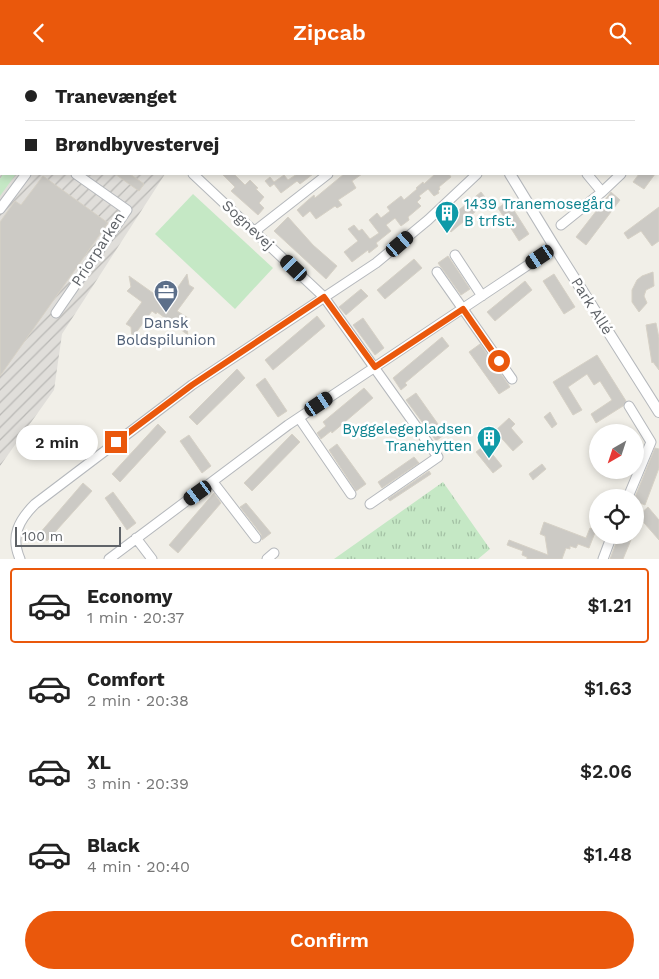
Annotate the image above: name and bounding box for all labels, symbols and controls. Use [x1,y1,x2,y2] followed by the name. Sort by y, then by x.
[25,19,53,47] icon: back
[606,19,634,47] icon: search
[293,20,366,45] text: Zipcab
[55,85,176,108] text: Tranevænget
[55,133,219,156] text: Brøndbyvestervej
[464,195,614,230] place label: 1439 Tranemosegård B trfst.
[218,196,278,254] street label: Sognevej
[434,200,460,234] building icon: 1439 Tranemosegård B trfst.
[67,209,129,289] street label: Priorparken
[383,228,416,260] car
[523,242,556,272] car
[277,252,310,284] car
[567,274,617,338] street label: Park Allé
[153,279,179,313] office icon: Dansk Boldspilunion
[116,314,216,349] place label: Dansk Boldspilunion
[488,350,510,372] route start
[302,389,335,419] car
[342,420,472,455] place label: Byggelegepladsen Tranehytten
[589,424,644,479] north arrow
[589,424,644,544] map controls
[16,425,98,459] callout: 2 min
[476,425,502,459] building icon: Byggelegepladsen Tranehytten
[105,431,127,453] route end
[35,433,79,452] text: 2 min
[181,478,214,508] car
[589,489,644,544] button: locate
[15,524,121,547] scale bar
[22,528,63,544] text: 100 m
[27,583,72,628] icon: car
[87,585,172,608] text: Economy
[588,594,632,617] text: $1.21
[87,608,184,627] text: 1 min · 20:37
[27,666,72,711] icon: car
[87,668,165,691] text: Comfort
[584,677,632,700] text: $1.63
[87,691,189,710] text: 2 min · 20:38
[27,749,72,794] icon: car
[87,751,111,774] text: XL
[580,760,632,783] text: $2.06
[87,774,189,793] text: 3 min · 20:39
[27,832,72,877] icon: car
[87,834,140,857] text: Black
[583,843,632,866] text: $1.48
[87,857,190,876] text: 4 min · 20:40
[25,911,634,969] button: Confirm

